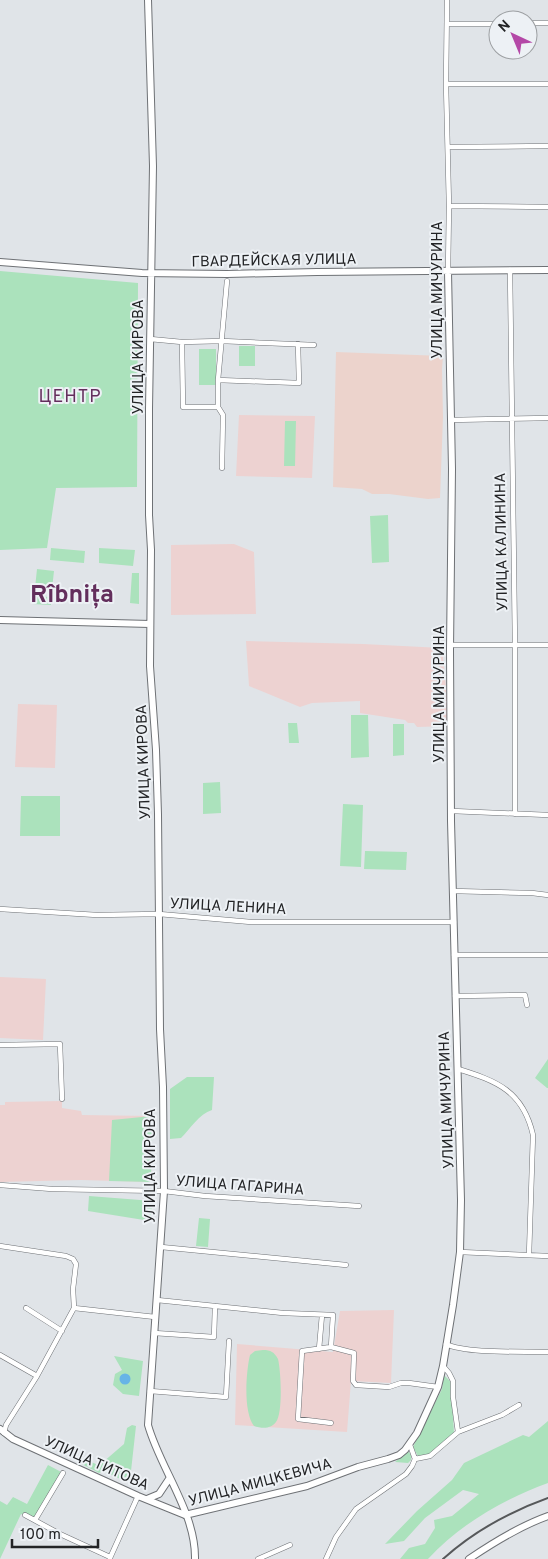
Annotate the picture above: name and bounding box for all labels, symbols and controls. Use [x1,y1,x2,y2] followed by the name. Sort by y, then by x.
[488,10,538,60] north arrow
[495,17,515,36] text: N
[429,221,448,359] street label: УЛИЦА МИЧУРИНА
[191,249,357,272] street label: ГВАРДЕЙСКАЯ УЛИЦА
[130,299,149,415] street label: УЛИЦА КИРОВА
[38,386,102,409] district label: ЦЕНТР
[492,472,513,612] street label: УЛИЦА КАЛИНИНА
[30,580,114,612] district label: Rîbnița
[431,625,450,763] street label: УЛИЦА МИЧУРИНА
[133,704,156,820] street label: УЛИЦА КИРОВА
[169,895,287,920] street label: УЛИЦА ЛЕНИНА
[436,1031,459,1169] street label: УЛИЦА МИЧУРИНА
[142,1108,161,1224] street label: УЛИЦА КИРОВА
[175,1173,305,1200] street label: УЛИЦА ГАГАРИНА
[41,1433,152,1496] street label: УЛИЦА ТИТОВА
[187,1455,334,1512] street label: УЛИЦА МИЦКЕВИЧА
[12,1516,99,1548] scale bar
[20,1526,61,1545] text: 100 m

